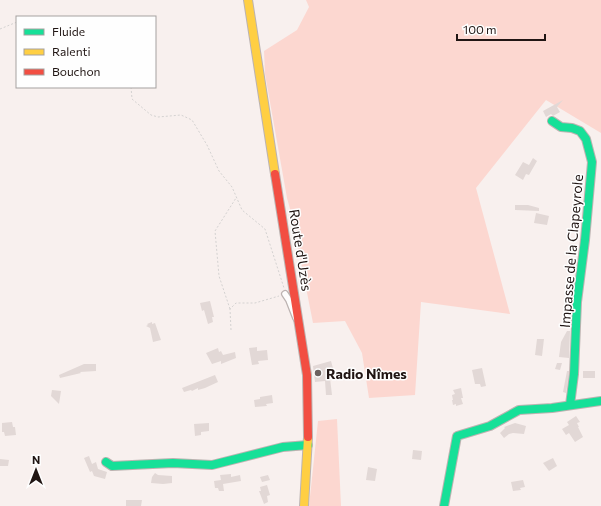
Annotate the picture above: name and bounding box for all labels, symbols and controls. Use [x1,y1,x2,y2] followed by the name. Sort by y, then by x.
[16,16,156,88] legend
[457,16,545,42] scale bar
[463,22,497,36] text: 100 m
[52,24,85,38] text: Fluide
[52,44,91,58] text: Ralenti
[52,64,100,78] text: Bouchon
[556,174,586,328] street label: Impasse de la Clapeyrole
[286,208,316,292] street label: Route d'Uzès
[326,365,407,382] place label: Radio Nîmes
[313,368,323,378] marker: Radio Nîmes
[16,450,56,490] north arrow
[32,453,40,466] text: N

